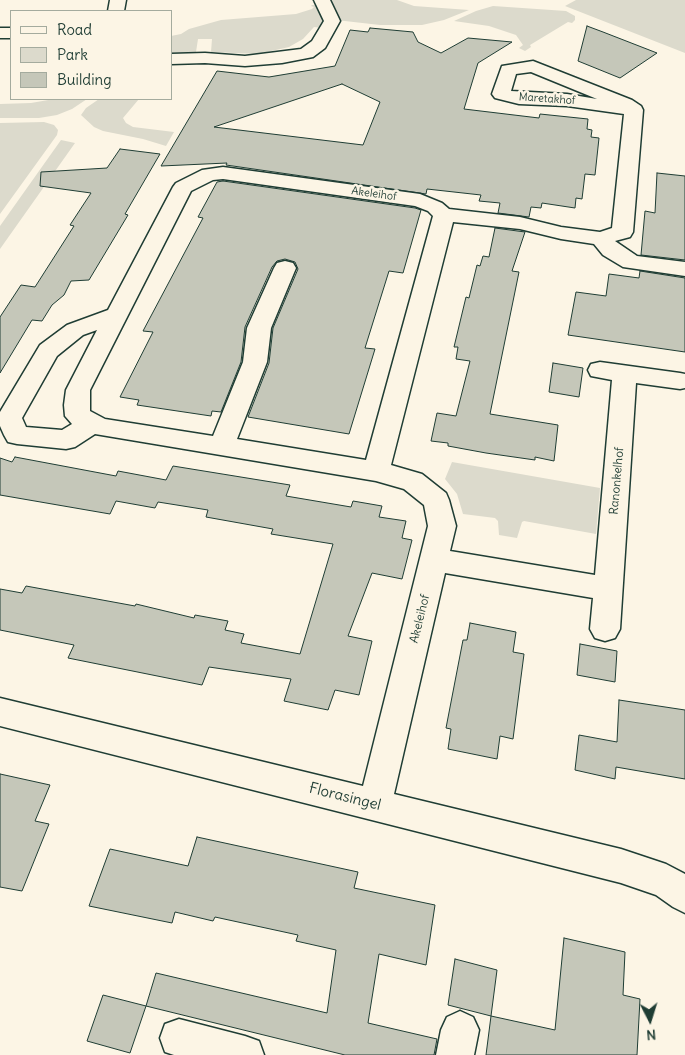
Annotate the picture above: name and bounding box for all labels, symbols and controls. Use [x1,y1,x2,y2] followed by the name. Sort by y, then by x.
[10,10,172,100] legend
[57,20,92,39] text: Road
[57,45,88,64] text: Park
[57,70,112,89] text: Building
[518,90,576,108] street label: Maretakhof
[351,184,397,204] street label: Akeleihof
[607,447,627,515] street label: Ranonkelhof
[407,593,433,645] street label: Akeleihof
[307,779,383,815] street label: Florasingel
[625,995,675,1045] north arrow
[646,1026,657,1044] text: N

